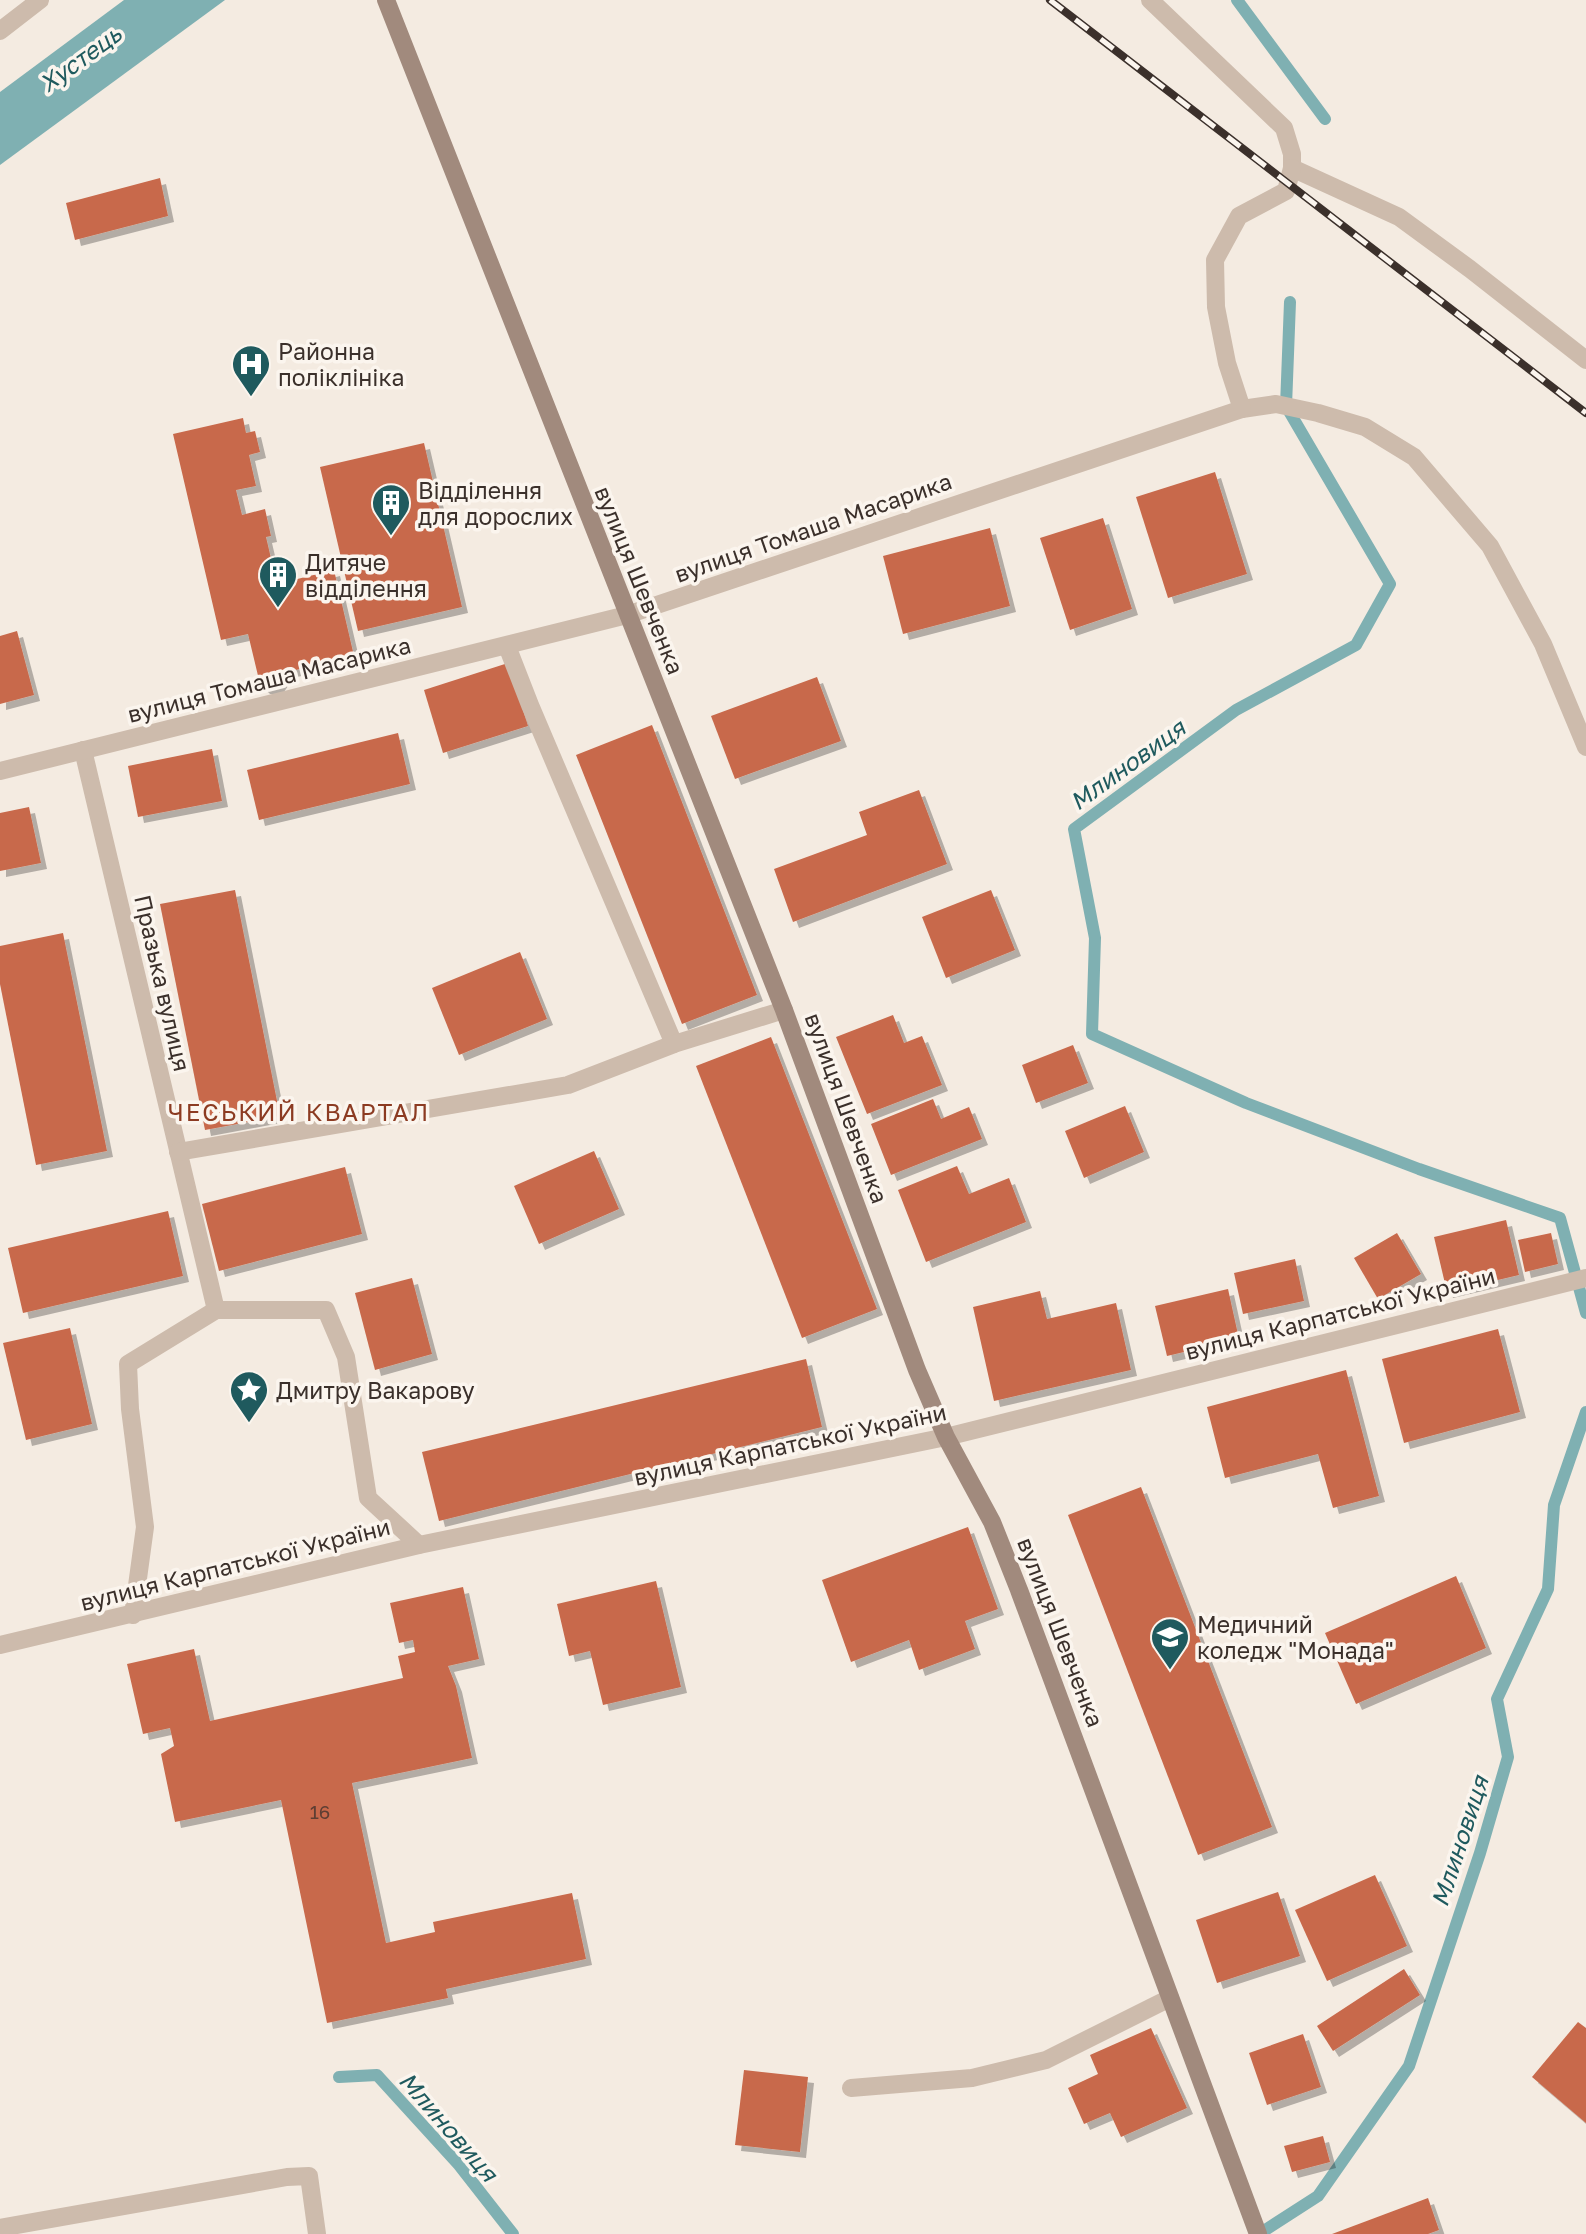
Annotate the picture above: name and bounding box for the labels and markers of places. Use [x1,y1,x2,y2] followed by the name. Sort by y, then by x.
[278,337,404,391] place label: Районна поліклініка
[230,343,272,398] hospital icon: Районна поліклініка
[418,476,573,530] place label: Відділення для дорослих
[370,482,412,537] building icon: Відділення для дорослих
[305,548,427,602] place label: Дитяче відділення
[257,554,299,609] building icon: Дитяче відділення
[228,1369,270,1424] place icon: Дмитру Вакарову
[276,1376,475,1404] place label: Дмитру Вакарову
[1197,1610,1394,1664] place label: Медичний коледж "Монада"
[1149,1616,1191,1671] school or university icon: Медичний коледж "Монада"

